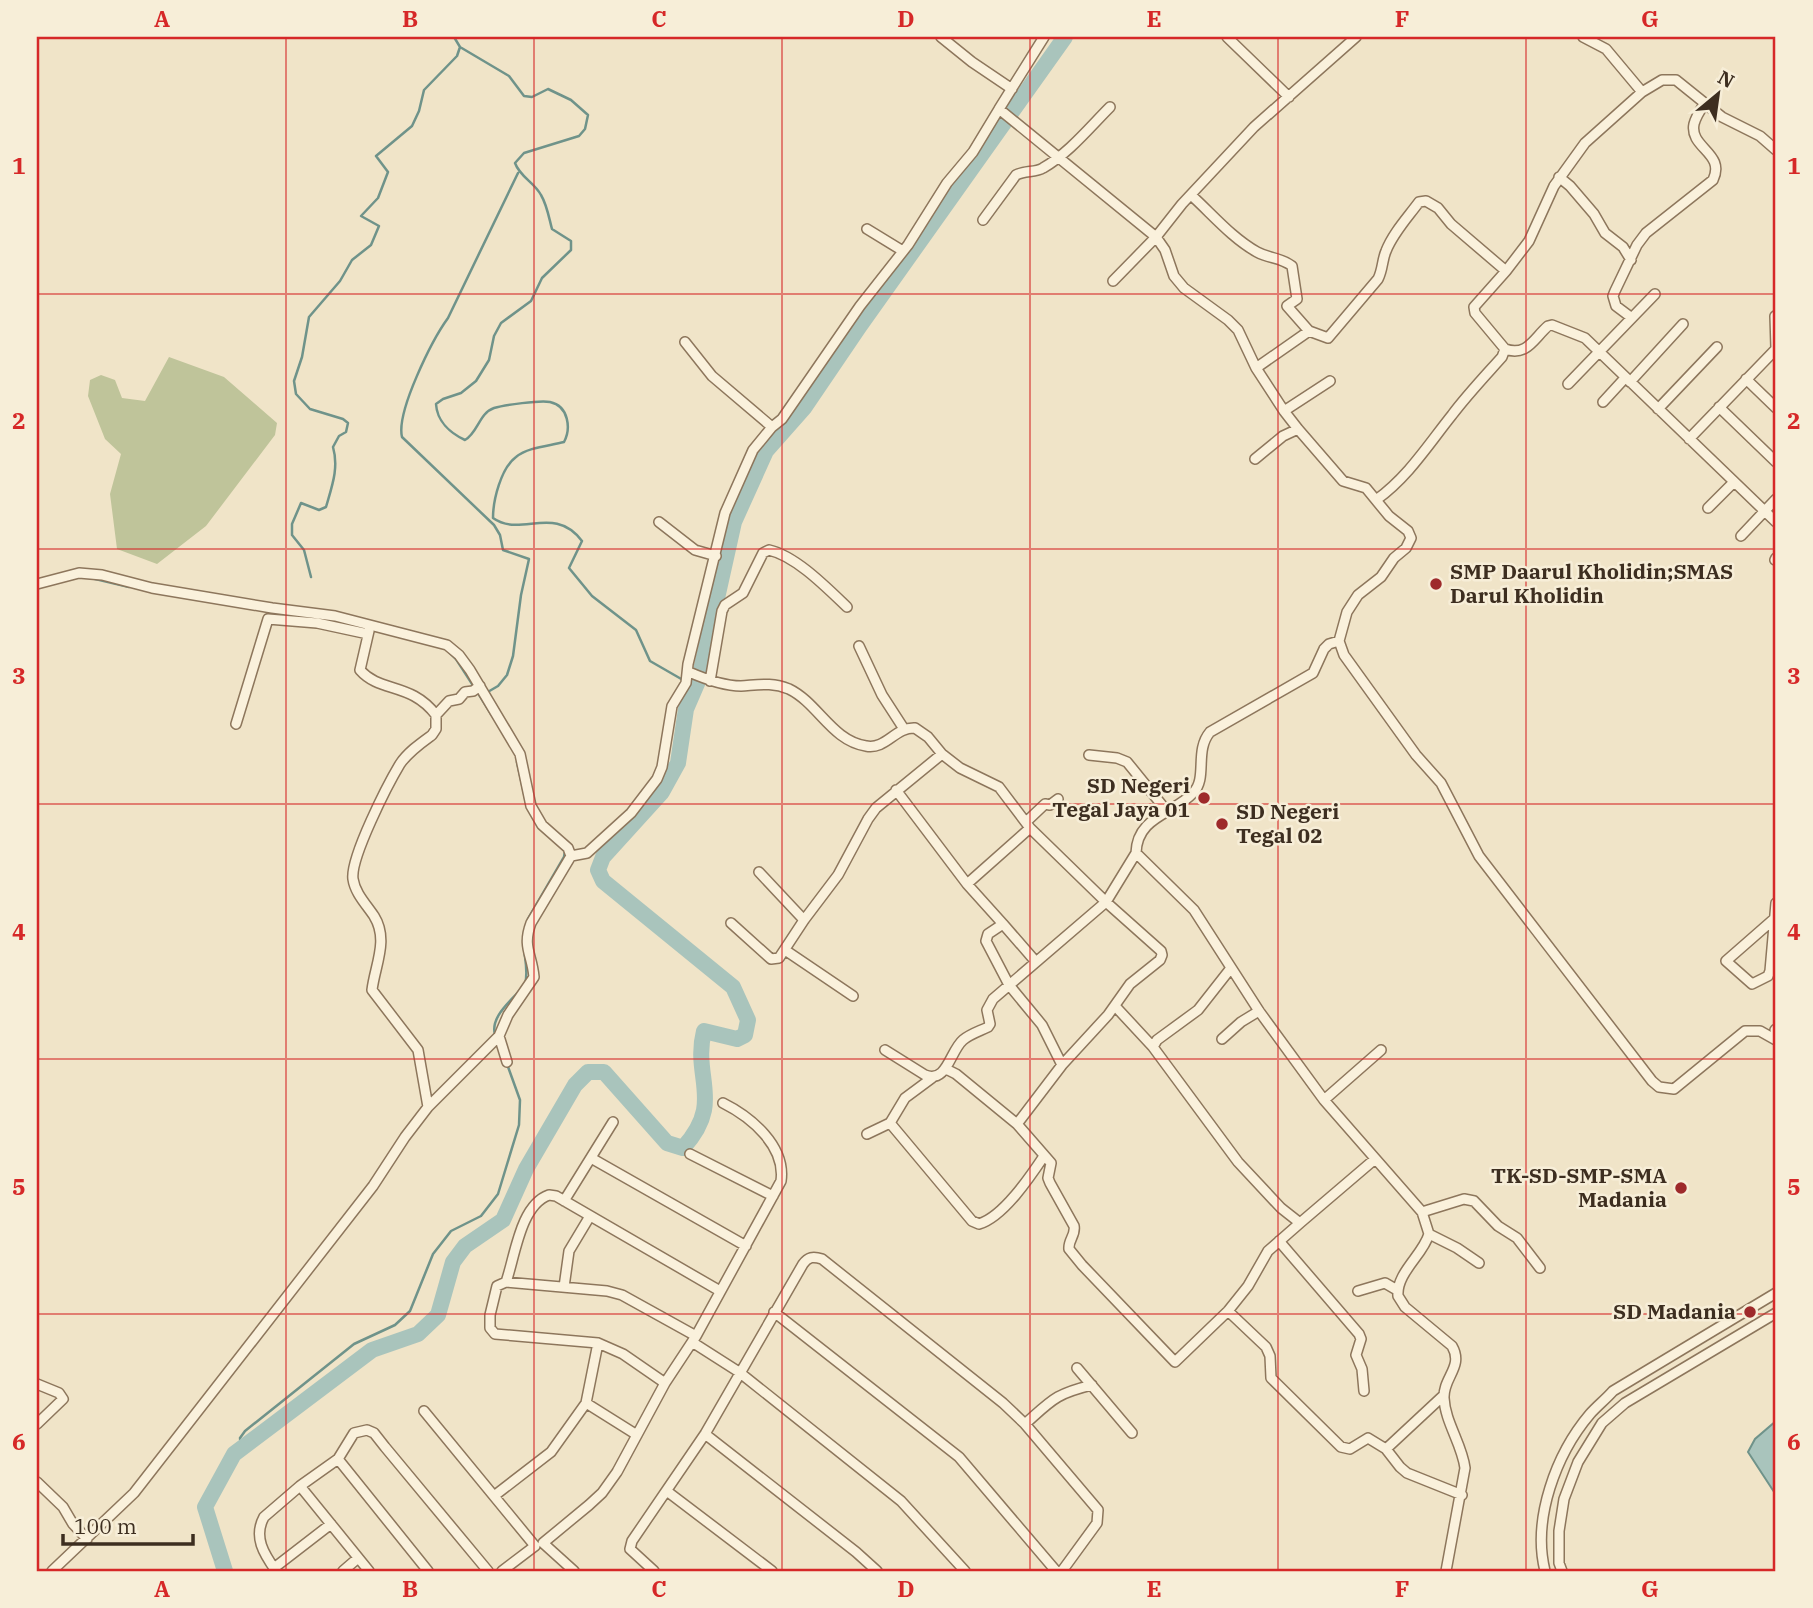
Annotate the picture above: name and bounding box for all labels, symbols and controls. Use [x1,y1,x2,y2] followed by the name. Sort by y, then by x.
[154,3,170,33] text: A
[402,3,418,33] text: B
[651,3,667,33] text: C
[897,3,915,33] text: D
[1146,3,1162,33] text: E
[1395,3,1409,33] text: F
[1641,3,1659,33] text: G
[1684,60,1754,130] north arrow
[1714,65,1739,93] text: N
[12,150,26,180] text: 1
[1787,150,1801,180] text: 1
[12,405,26,435] text: 2
[1787,405,1801,435] text: 2
[1450,557,1733,609] place label: SMP Daarul Kholidin;SMAS Darul Kholidin
[1428,576,1444,592] marker: SMP Daarul Kholidin;SMAS Darul Kholidin
[12,660,26,690] text: 3
[1787,660,1801,690] text: 3
[1052,771,1190,823] place label: SD Negeri Tegal Jaya 01
[1196,790,1212,806] marker: SD Negeri Tegal Jaya 01
[1236,797,1339,849] place label: SD Negeri Tegal 02
[1214,816,1230,832] marker: SD Negeri Tegal 02
[12,916,26,946] text: 4
[1787,916,1801,946] text: 4
[1491,1161,1667,1213] place label: TK-SD-SMP-SMA Madania
[12,1171,26,1201] text: 5
[1787,1171,1801,1201] text: 5
[1673,1180,1689,1196] marker: TK-SD-SMP-SMA Madania
[1613,1297,1736,1325] place label: SD Madania
[1742,1304,1758,1320] marker: SD Madania
[12,1426,26,1456] text: 6
[1787,1426,1801,1456] text: 6
[63,1503,192,1547] scale bar
[74,1512,137,1540] text: 100 m
[154,1573,170,1603] text: A
[402,1573,418,1603] text: B
[651,1573,667,1603] text: C
[897,1573,915,1603] text: D
[1146,1573,1162,1603] text: E
[1395,1573,1409,1603] text: F
[1641,1573,1659,1603] text: G

